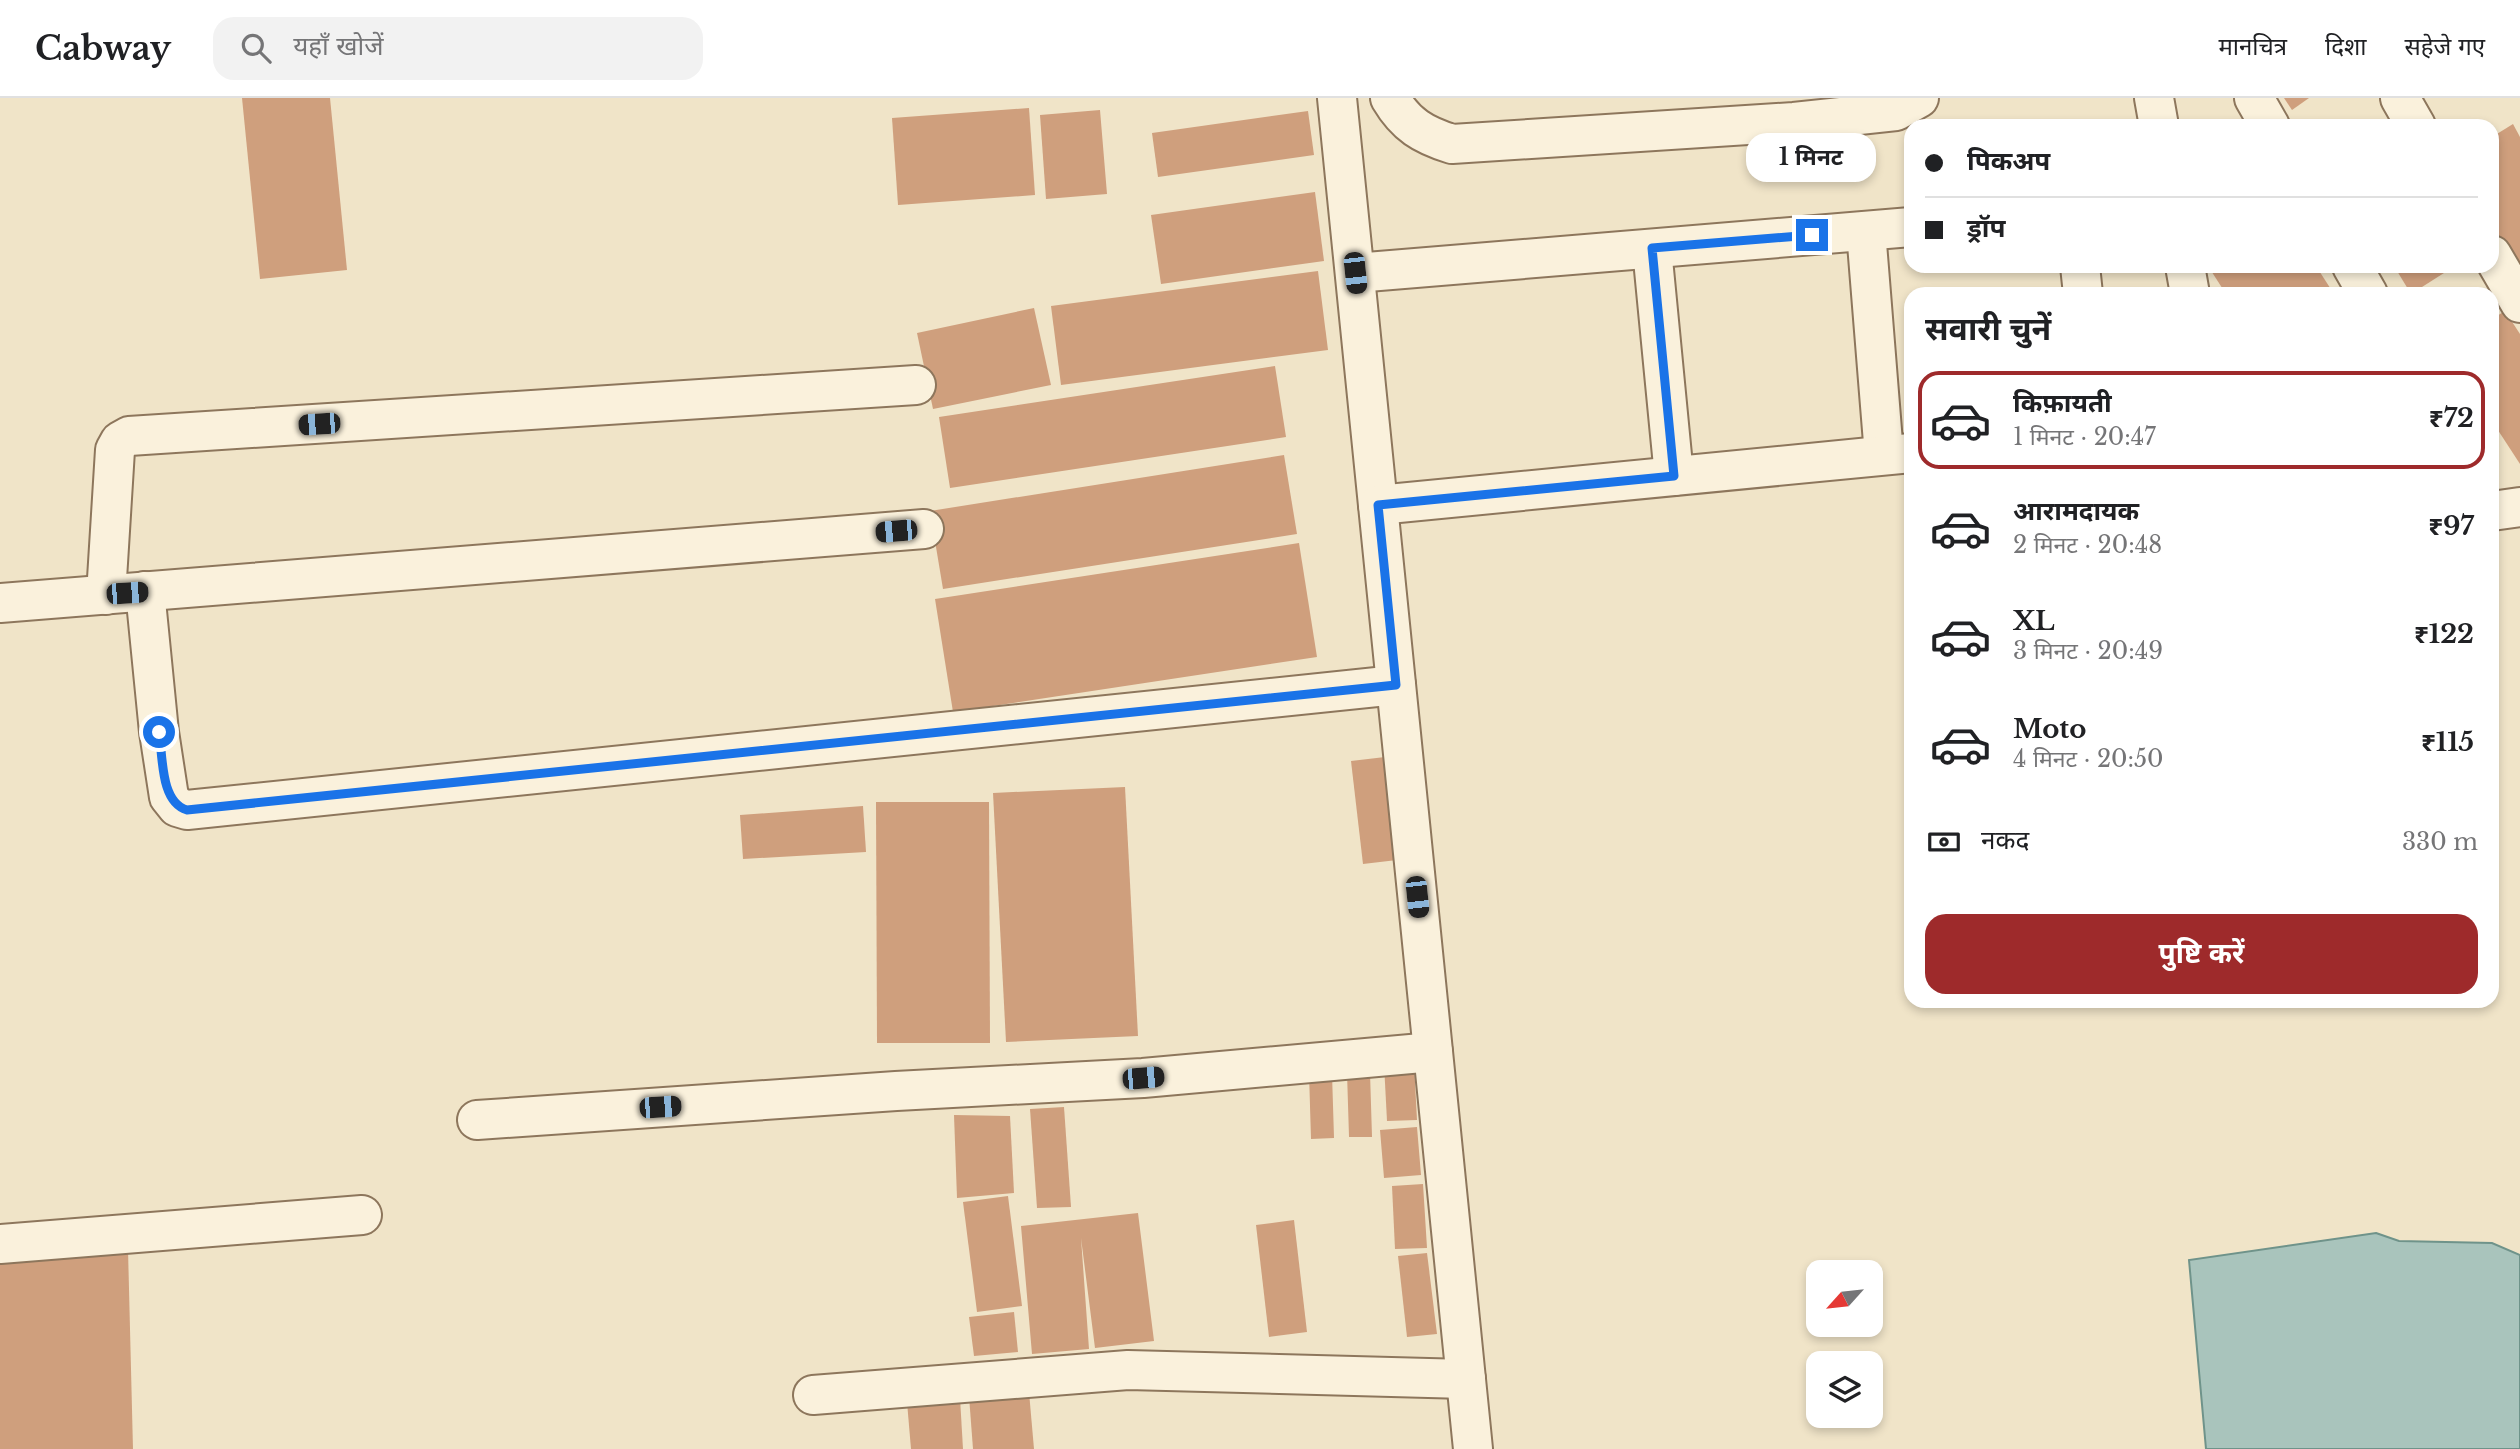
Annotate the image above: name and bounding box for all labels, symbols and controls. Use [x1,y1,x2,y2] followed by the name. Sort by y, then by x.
[213,17,703,80] search box
[35,28,171,69] text: Cabway
[237,29,275,67] icon: search
[293,30,384,62] text: यहाँ खोजें
[2218,32,2287,61] text: मानचित्र
[2325,32,2367,61] text: दिशा
[2405,32,2485,61] text: सहेजे गए
[1747,134,1877,183] callout: 1 मिनट
[1779,143,1843,171] text: 1 मिनट
[1967,145,2050,177] text: पिकअप
[1967,212,2005,244] text: ड्रॉप
[1796,219,1828,251] route end
[1343,251,1368,295] car
[1925,309,2051,349] text: सवारी चुनें
[2013,387,2112,419] text: किफ़ायती
[1929,389,1992,452] icon: car
[2429,402,2474,434] text: ₹72
[298,412,341,436] car
[2013,423,2156,451] text: 1 मिनट · 20:47
[2013,495,2139,527] text: आरामदायक
[1929,497,1992,560] icon: car
[2428,510,2474,542] text: ₹97
[875,519,918,543] car
[2013,531,2162,559] text: 2 मिनट · 20:48
[106,581,149,605] car
[1929,605,1992,668] icon: car
[2013,605,2055,637] text: XL
[2414,618,2474,650] text: ₹122
[2013,637,2163,665] text: 3 मिनट · 20:49
[1929,713,1992,776] icon: car
[2013,713,2086,745] text: Moto
[143,716,175,748] route start
[2421,726,2474,758] text: ₹115
[2013,745,2164,773] text: 4 मिनट · 20:50
[1925,823,1963,861] icon: cash
[1981,824,2029,856] text: नकद
[2402,828,2478,856] text: 330 m
[1405,875,1430,919] car
[1925,914,2478,994] button: पुष्टि करें
[1122,1066,1165,1090] car
[639,1095,682,1119] car
[1806,1260,1883,1337] north arrow
[1806,1260,1883,1428] map controls
[1806,1351,1883,1428] button: layers

